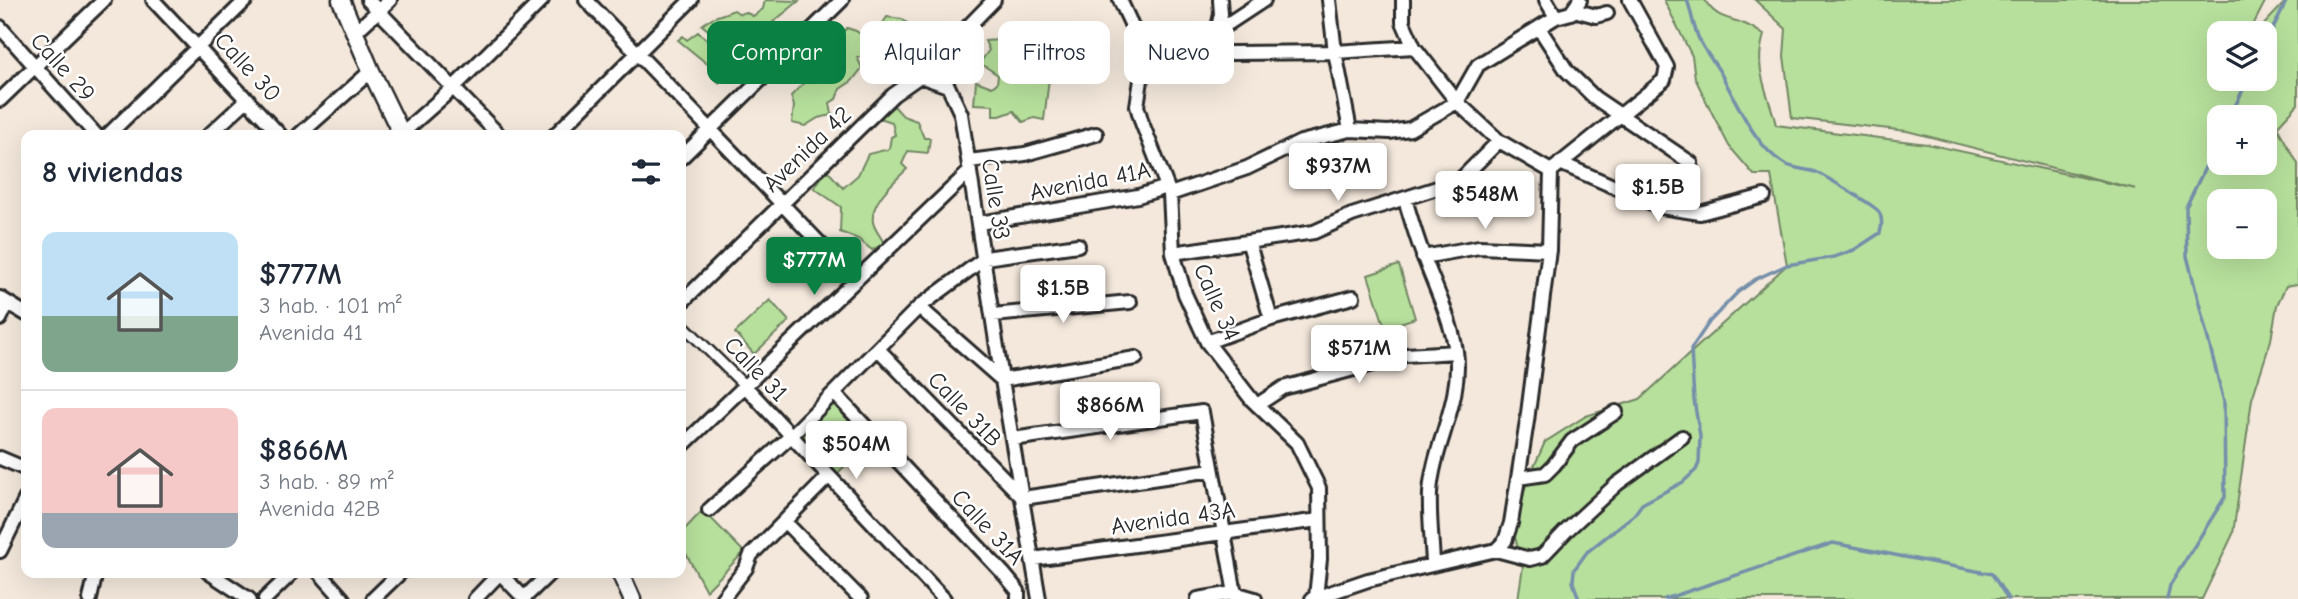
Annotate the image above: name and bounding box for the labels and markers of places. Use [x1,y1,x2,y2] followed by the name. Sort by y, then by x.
[1289,144,1387,203] pin: $937M
[1609,164,1707,224] pin: $1.5B
[1436,172,1534,231] pin: $548M
[765,238,863,297] pin: $777M
[1014,266,1112,325] pin: $1.5B
[1310,326,1408,385] pin: $571M
[1061,382,1159,442] pin: $866M
[807,421,905,481] pin: $504M

